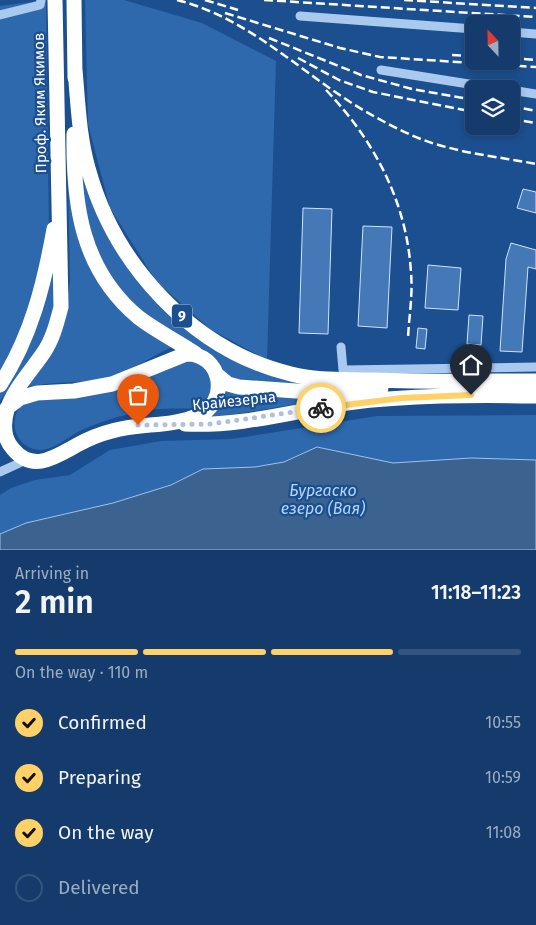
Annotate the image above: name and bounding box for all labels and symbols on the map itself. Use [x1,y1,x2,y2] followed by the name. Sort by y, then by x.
[465,15,520,70] north arrow
[30,33,50,173] street label: Проф. Яким Якимов
[172,304,192,328] road number: 9
[450,344,492,395] pin
[117,374,159,425] pin
[296,383,346,433] courier
[191,388,277,414] street label: Крайезерна
[281,481,365,518] water label: Бургаско езеро (Вая)

